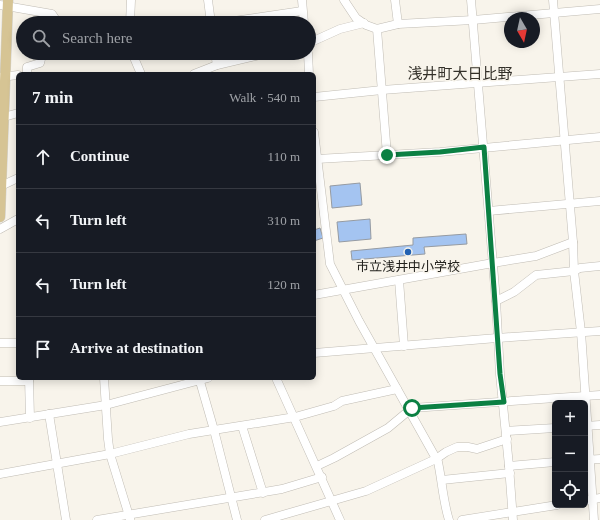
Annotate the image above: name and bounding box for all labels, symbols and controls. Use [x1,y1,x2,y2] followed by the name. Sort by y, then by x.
[504,12,540,48] north arrow
[16,16,316,60] search box
[30,27,52,49] icon: search
[62,30,132,46] text: Search here
[407,65,513,82] district label: 浅井町大日比野
[32,88,73,107] text: 7 min
[229,90,300,105] text: Walk · 540 m
[32,146,54,168] icon: ahead
[378,146,396,164] route end
[70,148,129,164] text: Continue
[268,149,300,164] text: 110 m
[32,210,54,232] icon: left
[70,212,127,228] text: Turn left
[267,213,300,228] text: 310 m
[403,247,413,257] marker: 市立浅井中小学校
[356,259,460,274] place label: 市立浅井中小学校
[32,274,54,296] icon: left
[70,276,127,292] text: Turn left
[267,277,300,292] text: 120 m
[32,338,54,360] icon: arrive
[70,340,203,356] text: Arrive at destination
[403,399,421,417] route start
[552,400,588,508] map controls
[552,400,588,436] button: +
[552,436,588,472] button: −
[552,472,588,508] button: locate

